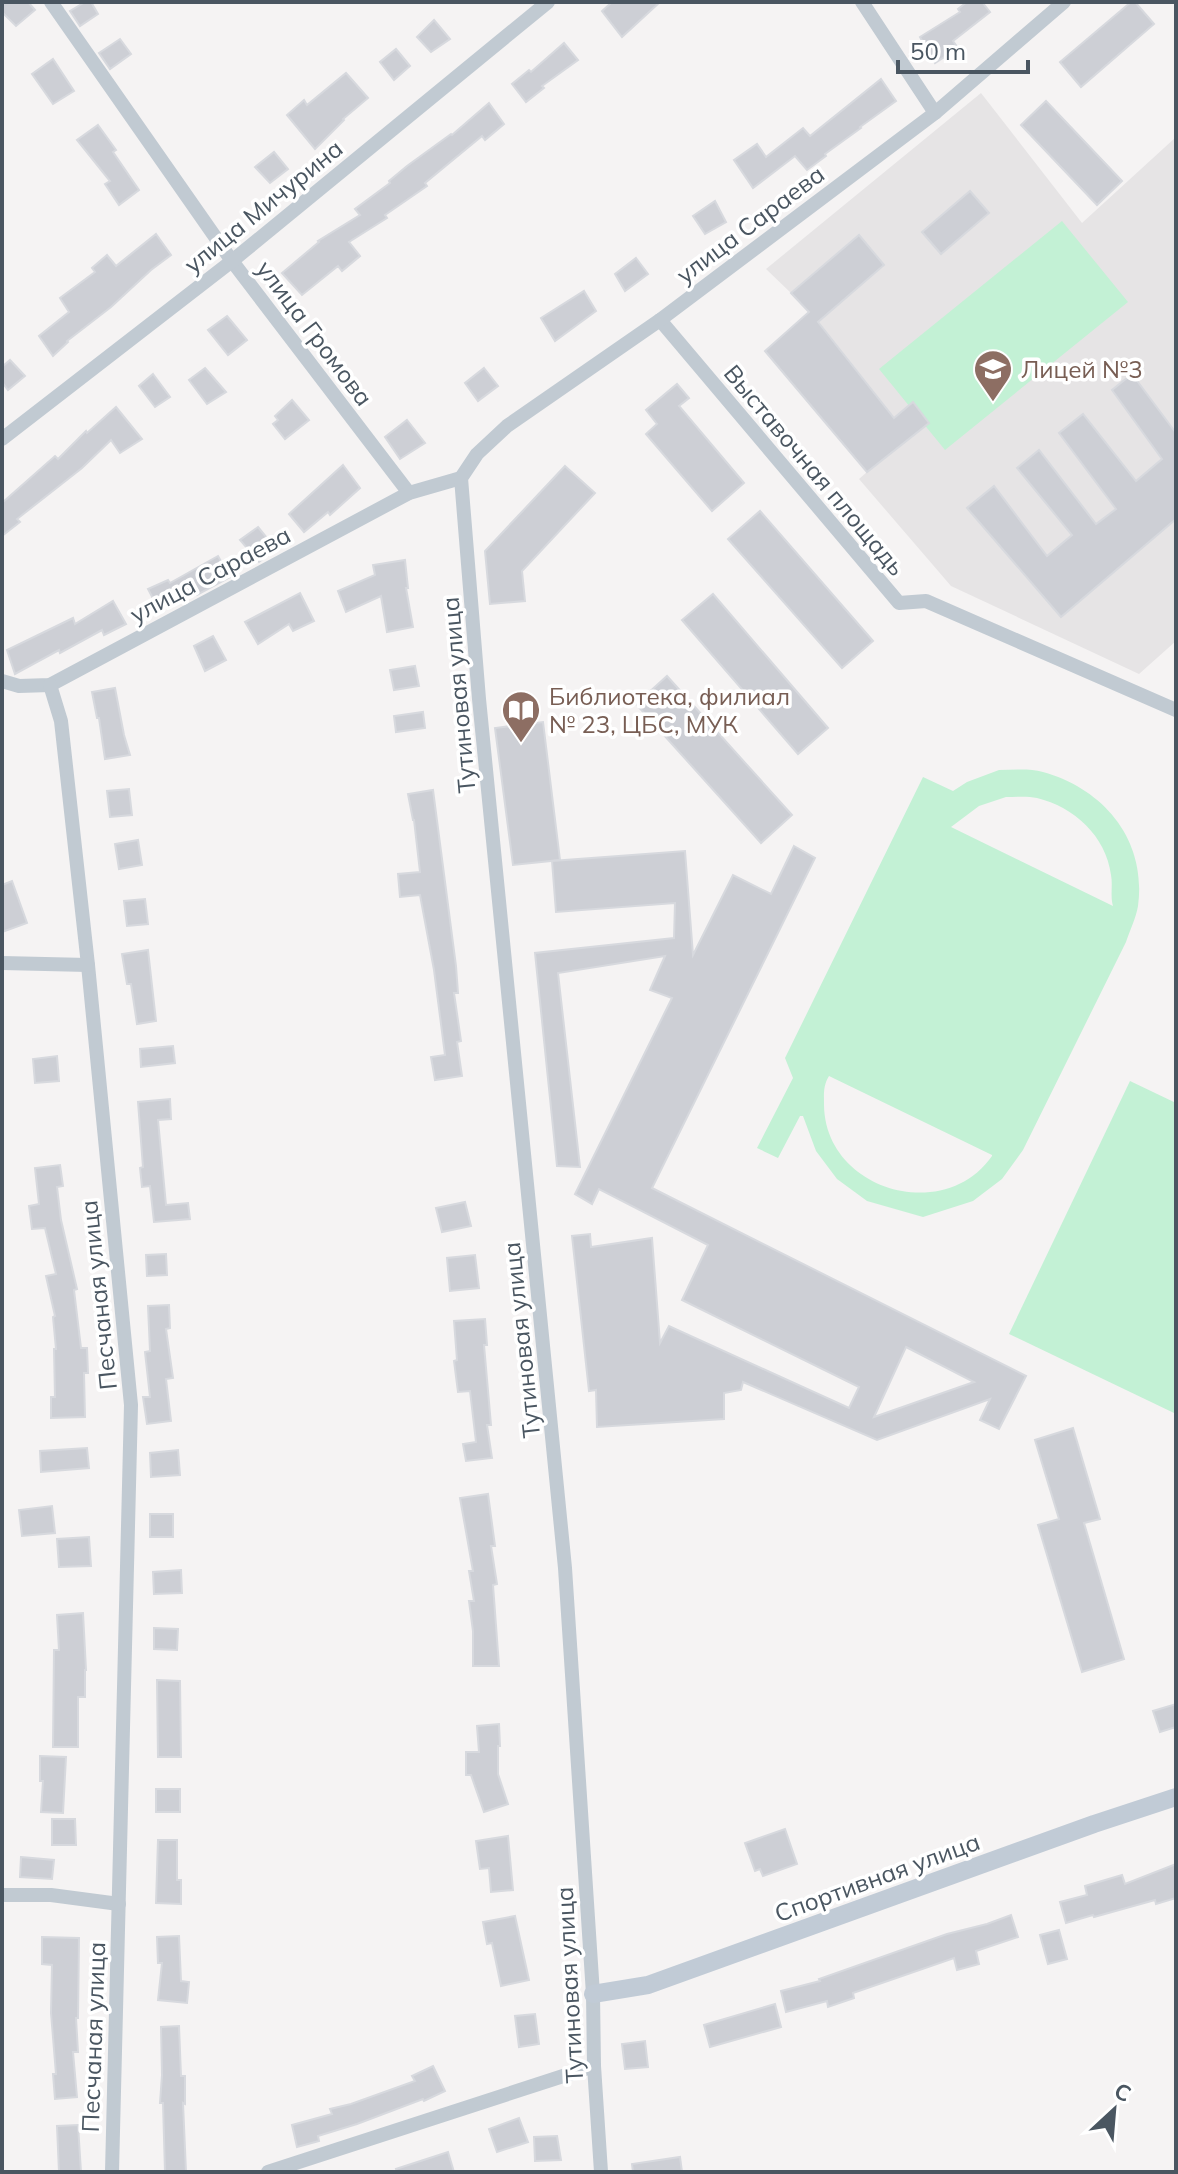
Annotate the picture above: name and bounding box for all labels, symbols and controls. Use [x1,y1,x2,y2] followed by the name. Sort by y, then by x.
[898,24,1028,74] scale bar
[910,36,966,66] text: 50 m
[178,133,348,279] street label: улица Мичурина
[670,159,830,289] street label: улица Сараева
[251,254,379,412] street label: улица Громова
[972,348,1014,403] school or university icon: Лицей №3
[1021,354,1143,384] place label: Лицей №3
[718,358,912,582] street label: Выставочная площадь
[125,519,295,629] street label: улица Сараева
[434,596,482,794] street label: Тутиновая улица
[549,681,790,739] place label: Библиотека, филиал № 23, ЦБС, МУК
[500,689,542,744] library icon: Библиотека, филиал № 23, ЦБС, МУК
[73,1199,123,1391] street label: Песчаная улица
[496,1241,546,1439] street label: Тутиновая улица
[770,1826,984,1928] street label: Спортивная улица
[549,1886,589,2084] street label: Тутиновая улица
[75,1941,111,2133] street label: Песчаная улица
[1074,2070,1154,2150] north arrow
[1110,2076,1136,2108] text: С

